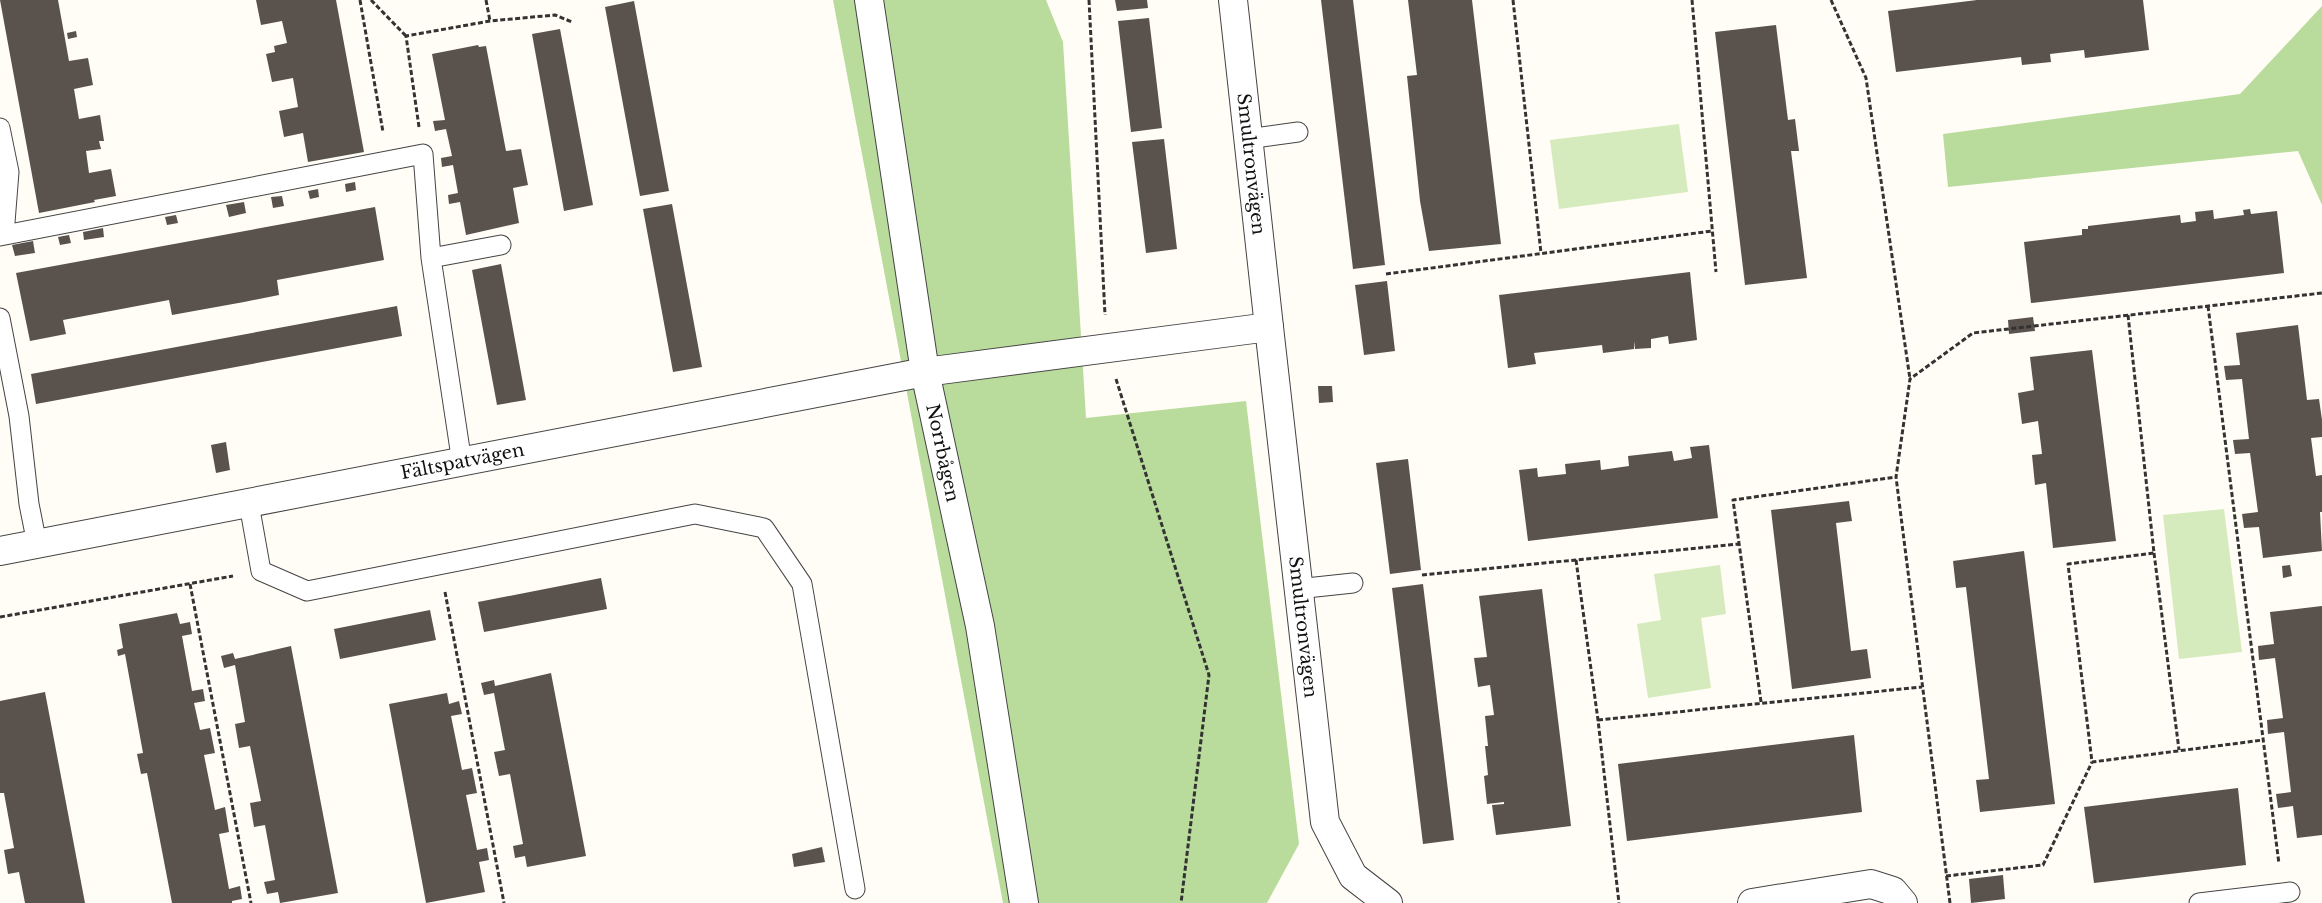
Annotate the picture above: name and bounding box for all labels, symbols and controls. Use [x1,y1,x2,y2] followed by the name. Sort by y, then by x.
[1232,92,1270,236] street label: Smultronvägen
[921,402,964,504] street label: Norrbågen
[399,439,526,484] street label: Fältspatvägen
[1284,555,1322,699] street label: Smultronvägen

